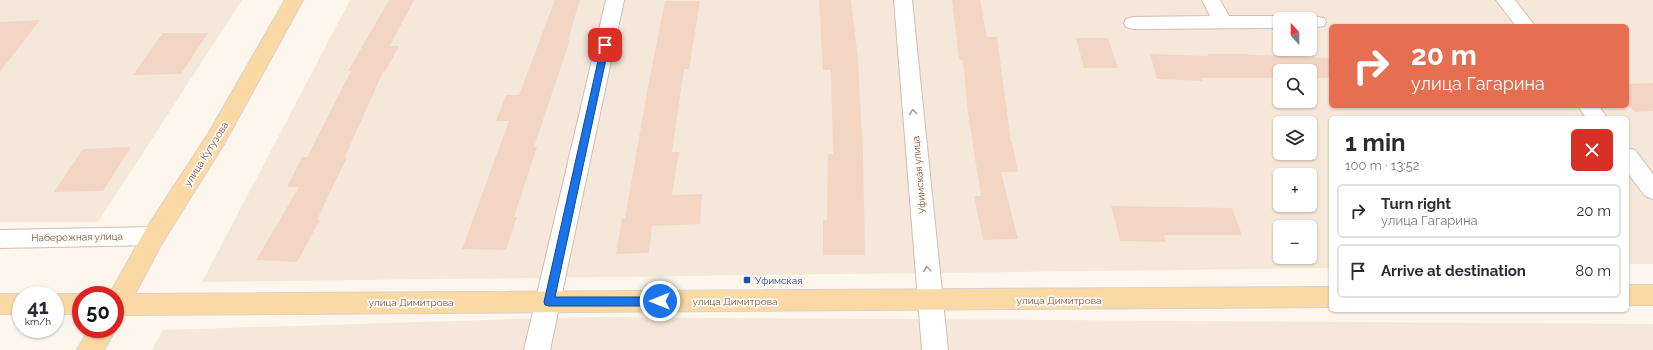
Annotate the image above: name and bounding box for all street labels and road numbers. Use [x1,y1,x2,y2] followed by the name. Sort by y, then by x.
[182,120,230,188] street label: улица Кутузова
[910,136,928,214] street label: Уфимская улица
[31,231,123,243] street label: Набережная улица
[1017,295,1101,306] street label: улица Димитрова
[693,296,777,307] street label: улица Димитрова
[369,297,453,308] street label: улица Димитрова

